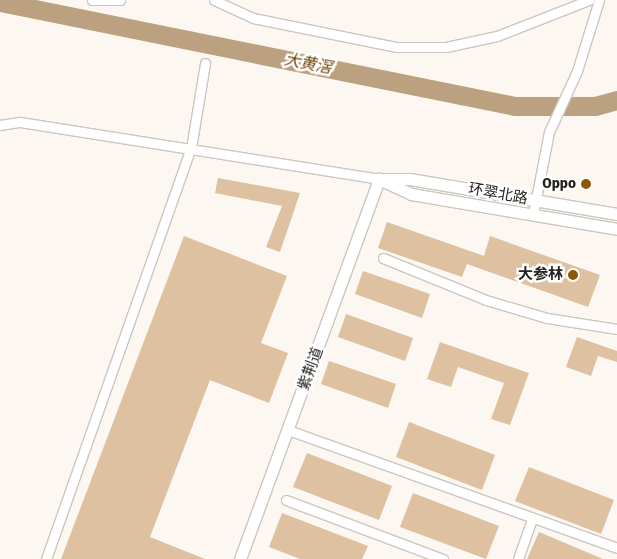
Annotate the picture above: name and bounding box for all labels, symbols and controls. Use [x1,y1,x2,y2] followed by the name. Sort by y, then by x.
[283,50,333,78] water label: 大黄滘
[542,175,576,193] place label: Oppo
[580,178,592,190] marker: Oppo
[467,180,529,208] street label: 环翠北路
[518,266,563,284] place label: 大参林
[567,269,579,281] marker: 大参林
[295,345,327,393] street label: 紫荆道

